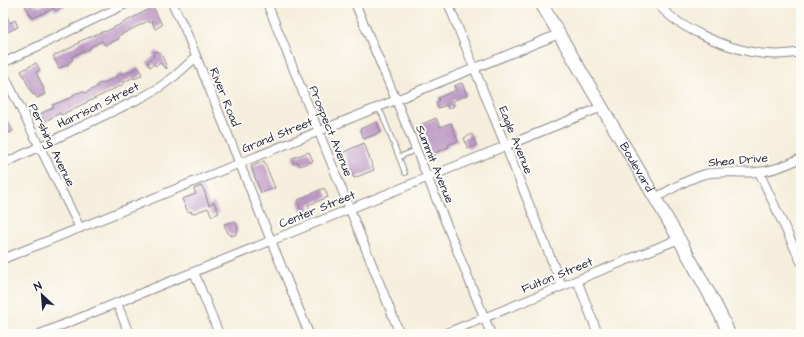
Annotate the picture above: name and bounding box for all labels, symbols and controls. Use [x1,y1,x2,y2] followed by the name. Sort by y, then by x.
[205,65,244,129] street label: River Road
[54,78,142,133] street label: Harrison Street
[305,83,357,180] street label: Prospect Avenue
[23,101,79,191] street label: Pershing Avenue
[493,104,537,177] street label: Eagle Avenue
[239,113,315,157] street label: Grand Street
[411,123,458,206] street label: Summit Avenue
[615,139,658,195] street label: Boulevard
[707,149,769,172] street label: Shea Drive
[277,186,358,232] street label: Center Street
[519,253,596,298] street label: Fulton Street
[22,275,62,315] north arrow
[31,278,44,295] text: N

